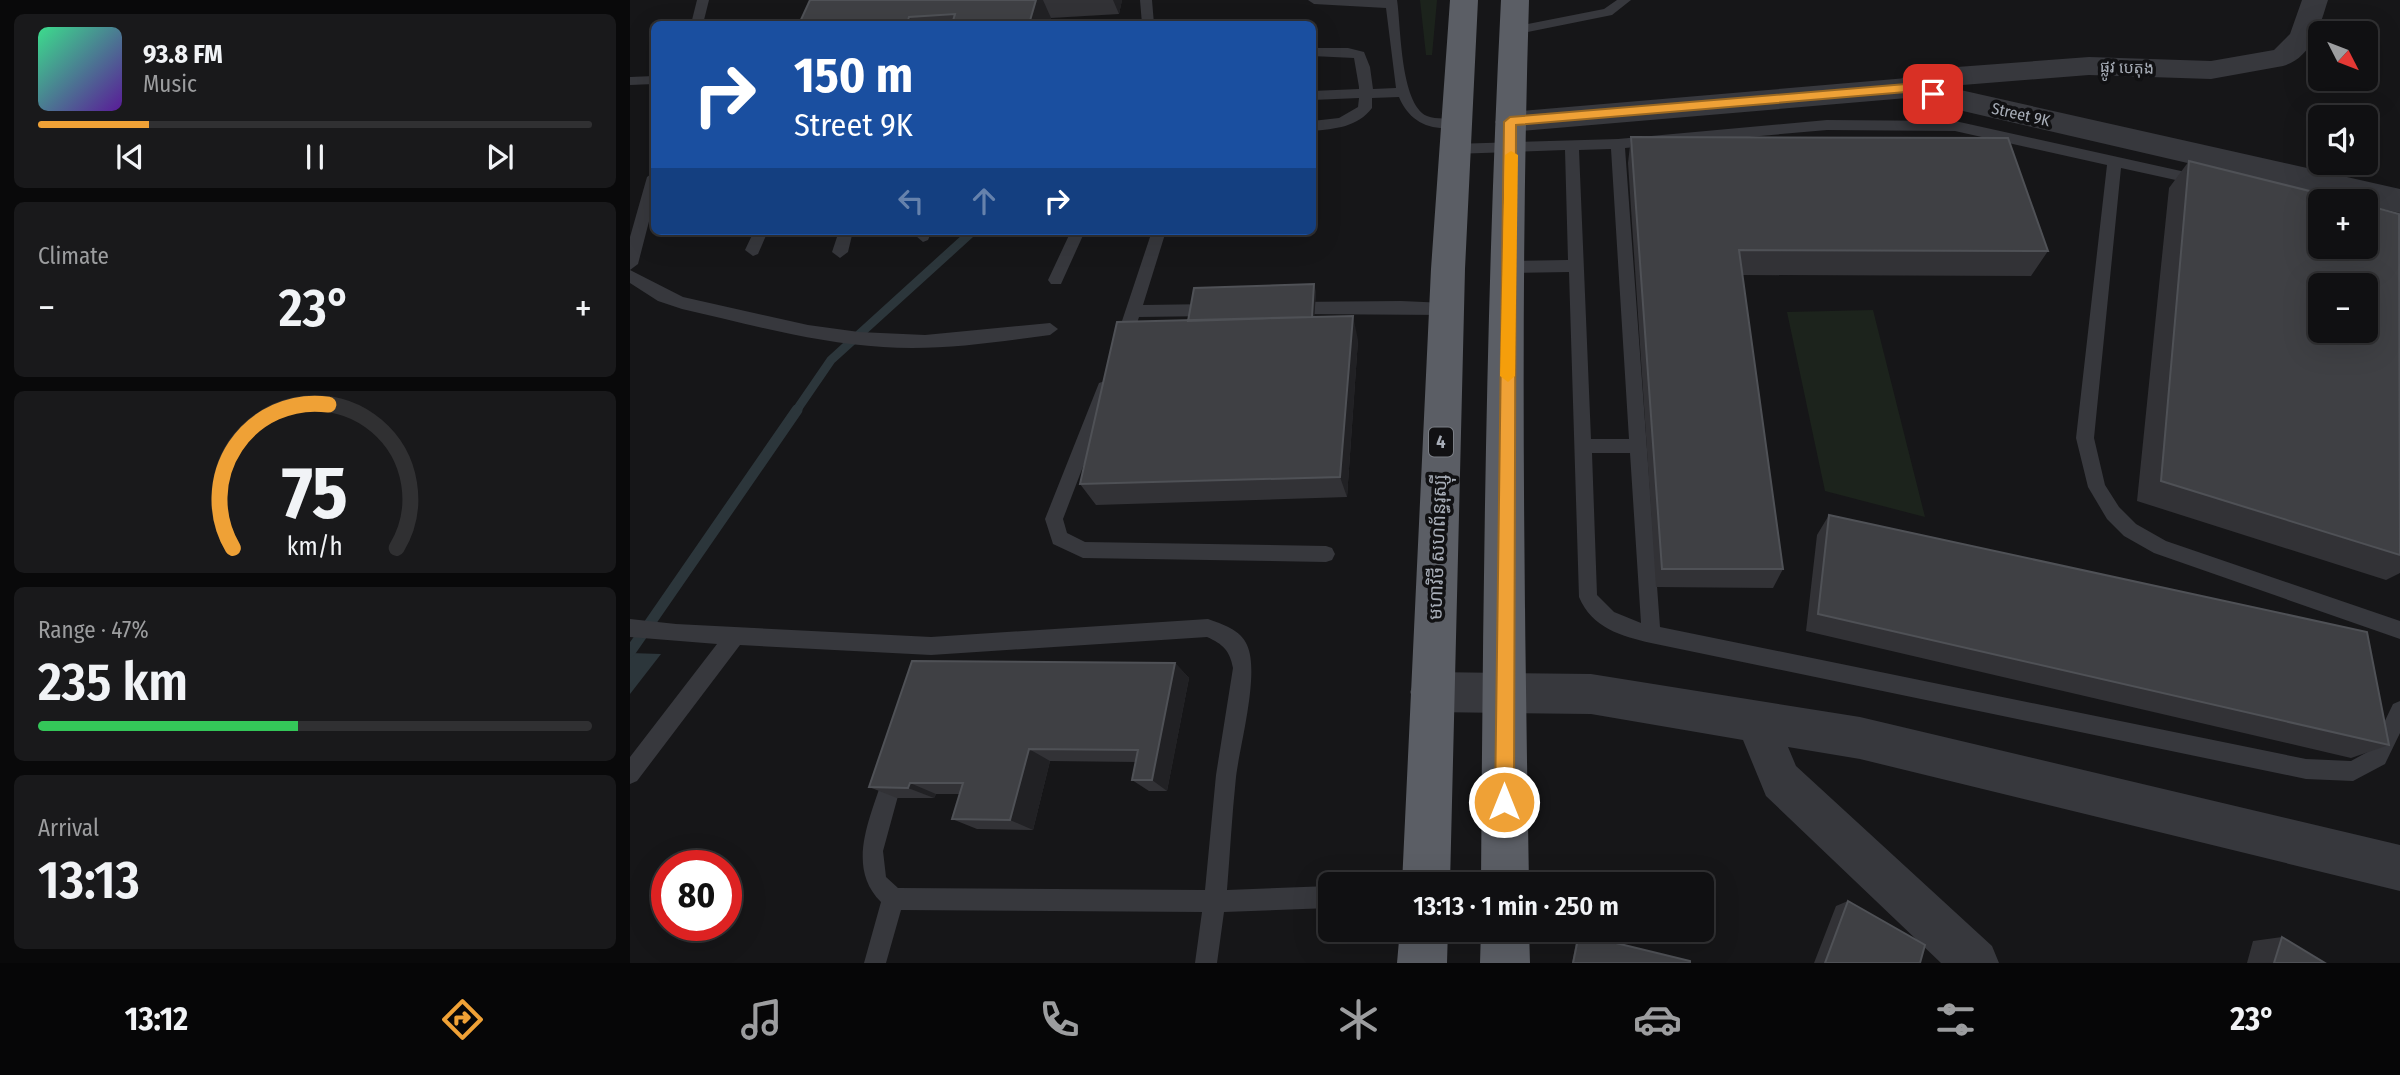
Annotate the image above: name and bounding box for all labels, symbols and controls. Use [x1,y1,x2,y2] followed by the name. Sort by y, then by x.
[2308,21,2378,91] north arrow
[2308,21,2378,343] map controls
[143,39,223,70] text: 93.8 FM
[794,46,913,105] text: 150 m
[679,49,770,140] icon: right
[2099,57,2154,83] street label: ផ្លូវ បេតុង
[1903,64,1963,124] pin
[143,70,197,98] text: Music
[1914,75,1952,113] icon: arrive
[1990,99,2052,131] street label: Street 9K
[2308,105,2378,175] button: sound
[794,106,913,144] text: Street 9K
[111,138,149,176] icon: previous
[296,138,334,176] icon: pause
[481,138,519,176] icon: next
[892,182,930,220] icon: left
[965,182,1003,220] icon: ahead
[1038,182,1076,220] icon: right
[2308,189,2378,259] button: +
[38,242,109,270] text: Climate
[2308,273,2378,343] button: −
[279,277,351,340] text: 23°
[38,285,55,331] text: −
[575,285,592,331] text: +
[1429,428,1453,457] road number: 4
[282,450,348,537] text: 75
[1423,474,1457,621] street label: មហាវិថី សហព័ន្ធរុស្ស៊ី
[287,531,343,561] text: km/h
[38,616,149,644] text: Range · 47%
[38,651,188,714] text: 235 km
[1467,765,1541,839] position arrow
[38,814,99,842] text: Arrival
[38,849,140,912] text: 13:13
[651,850,742,941] speed limit sign: 80
[1413,891,1619,922] text: 13:13 · 1 min · 250 m
[438,995,487,1044] icon: directions
[737,995,786,1044] icon: music
[1035,995,1084,1044] icon: phone
[1334,995,1383,1044] icon: climate
[1633,995,1682,1044] icon: car
[1931,995,1980,1044] icon: filters
[125,1000,188,1038] text: 13:12
[2230,1000,2275,1038] text: 23°

